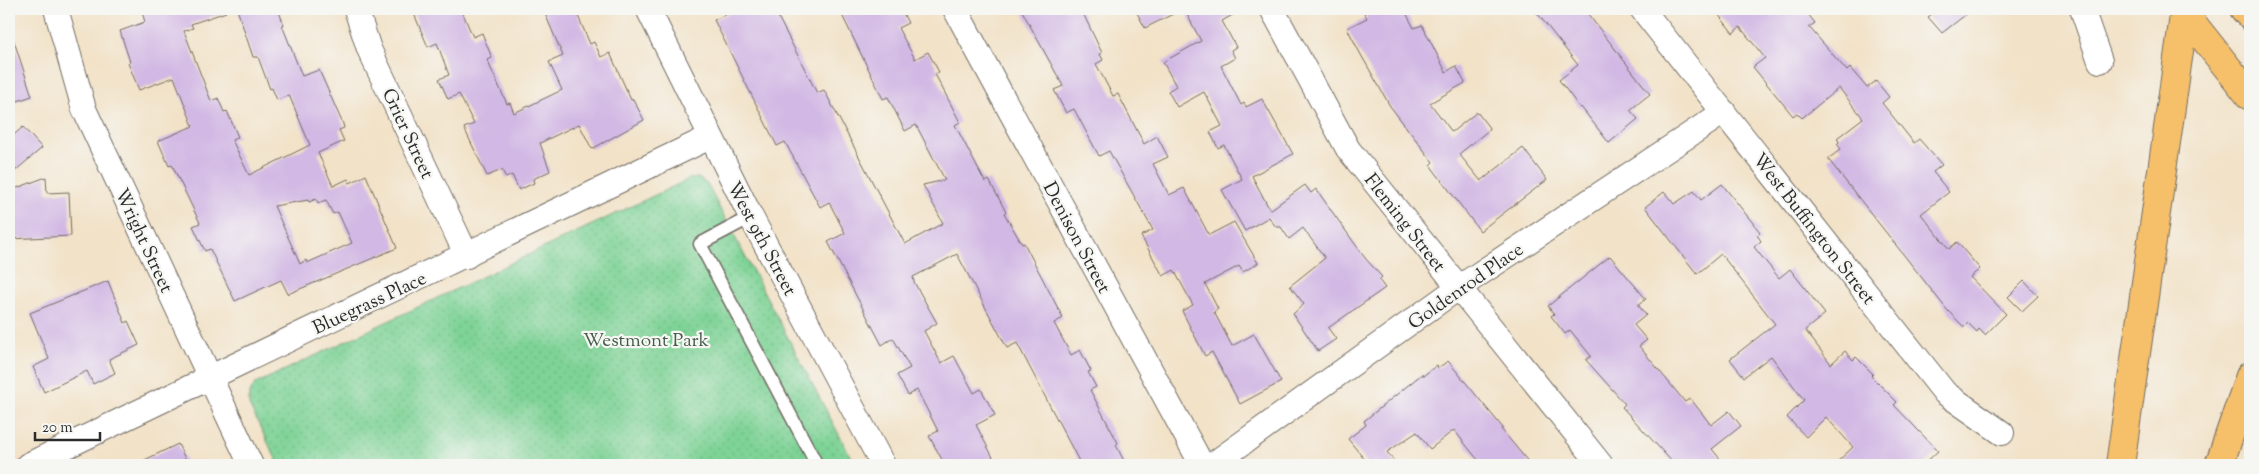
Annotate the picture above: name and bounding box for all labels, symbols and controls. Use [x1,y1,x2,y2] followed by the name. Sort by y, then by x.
[374,84,440,184] street label: Grier Street
[1745,148,1881,311] street label: West Buffington Street
[1357,168,1452,279] street label: Fleming Street
[719,177,803,302] street label: West 9th Street
[1035,178,1117,299] street label: Denison Street
[107,184,179,298] street label: Wright Street
[1403,237,1530,337] street label: Goldenrod Place
[309,266,432,342] street label: Bluegrass Place
[583,328,710,355] park label: Westmont Park
[35,409,100,441] scale bar
[42,418,73,439] text: 20 m

